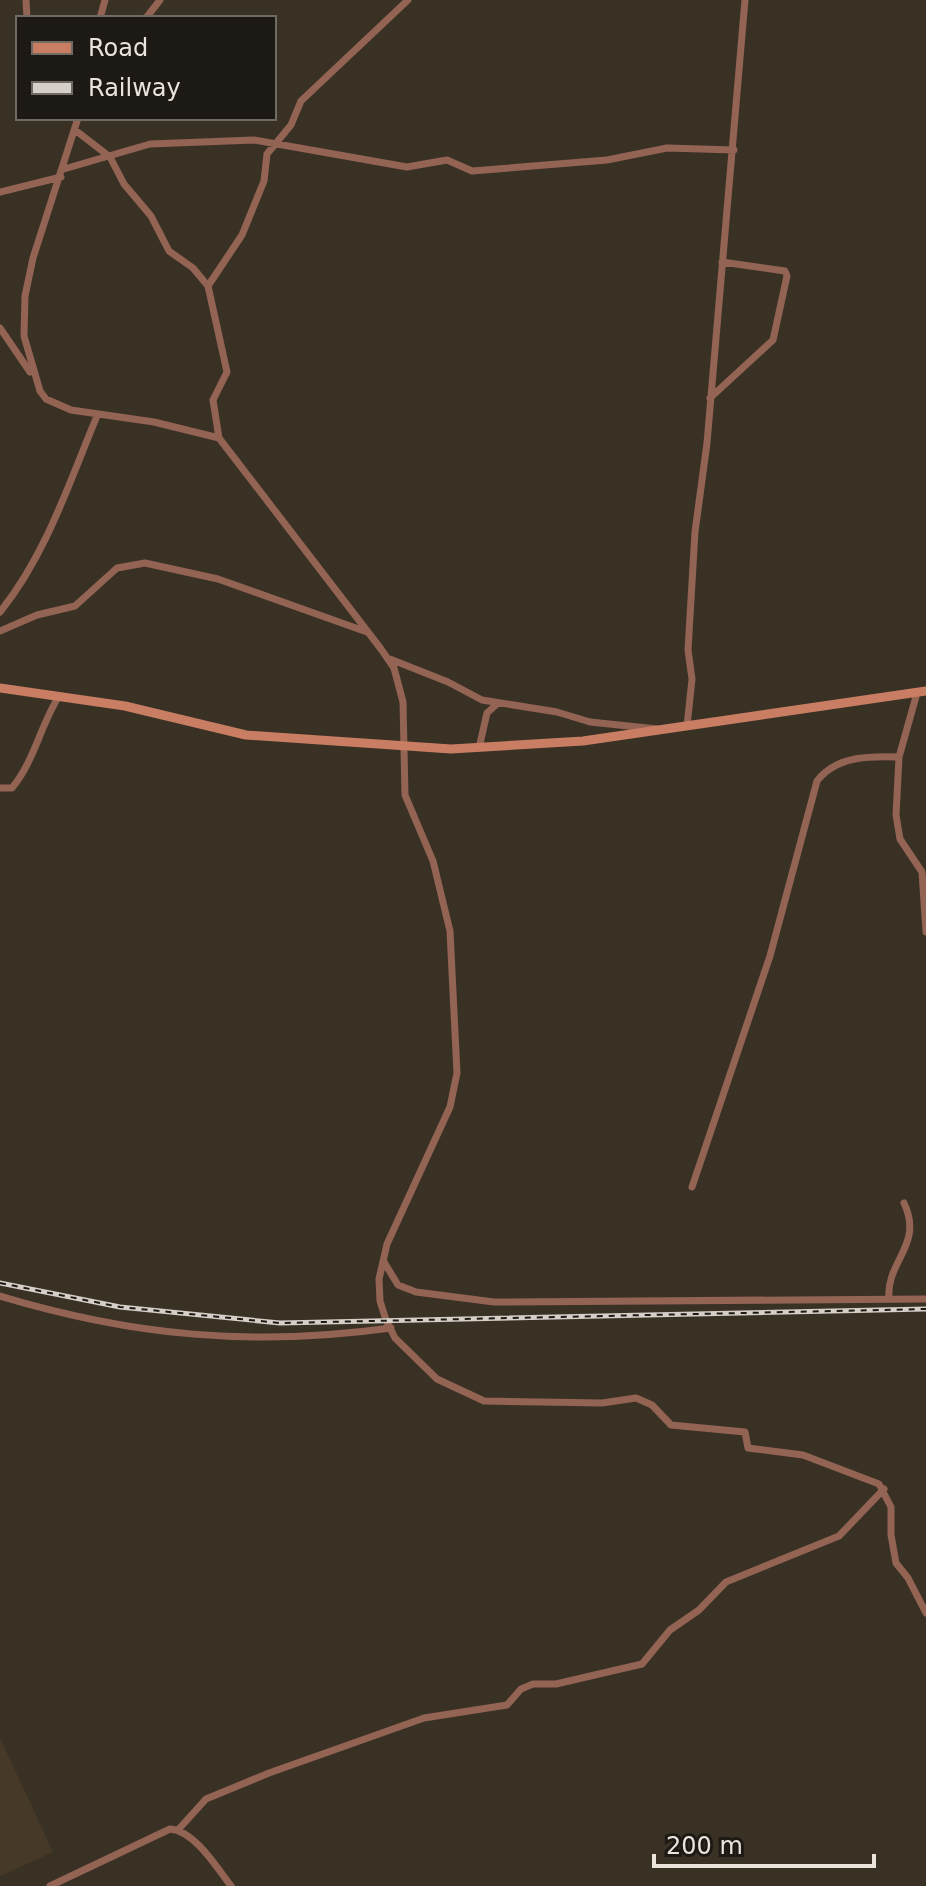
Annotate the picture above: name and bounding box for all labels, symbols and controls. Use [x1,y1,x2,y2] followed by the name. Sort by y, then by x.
[16,16,276,120] legend
[88,34,148,62] text: Road
[88,74,181,102] text: Railway
[654,1818,874,1868] scale bar
[666,1832,743,1860] text: 200 m

